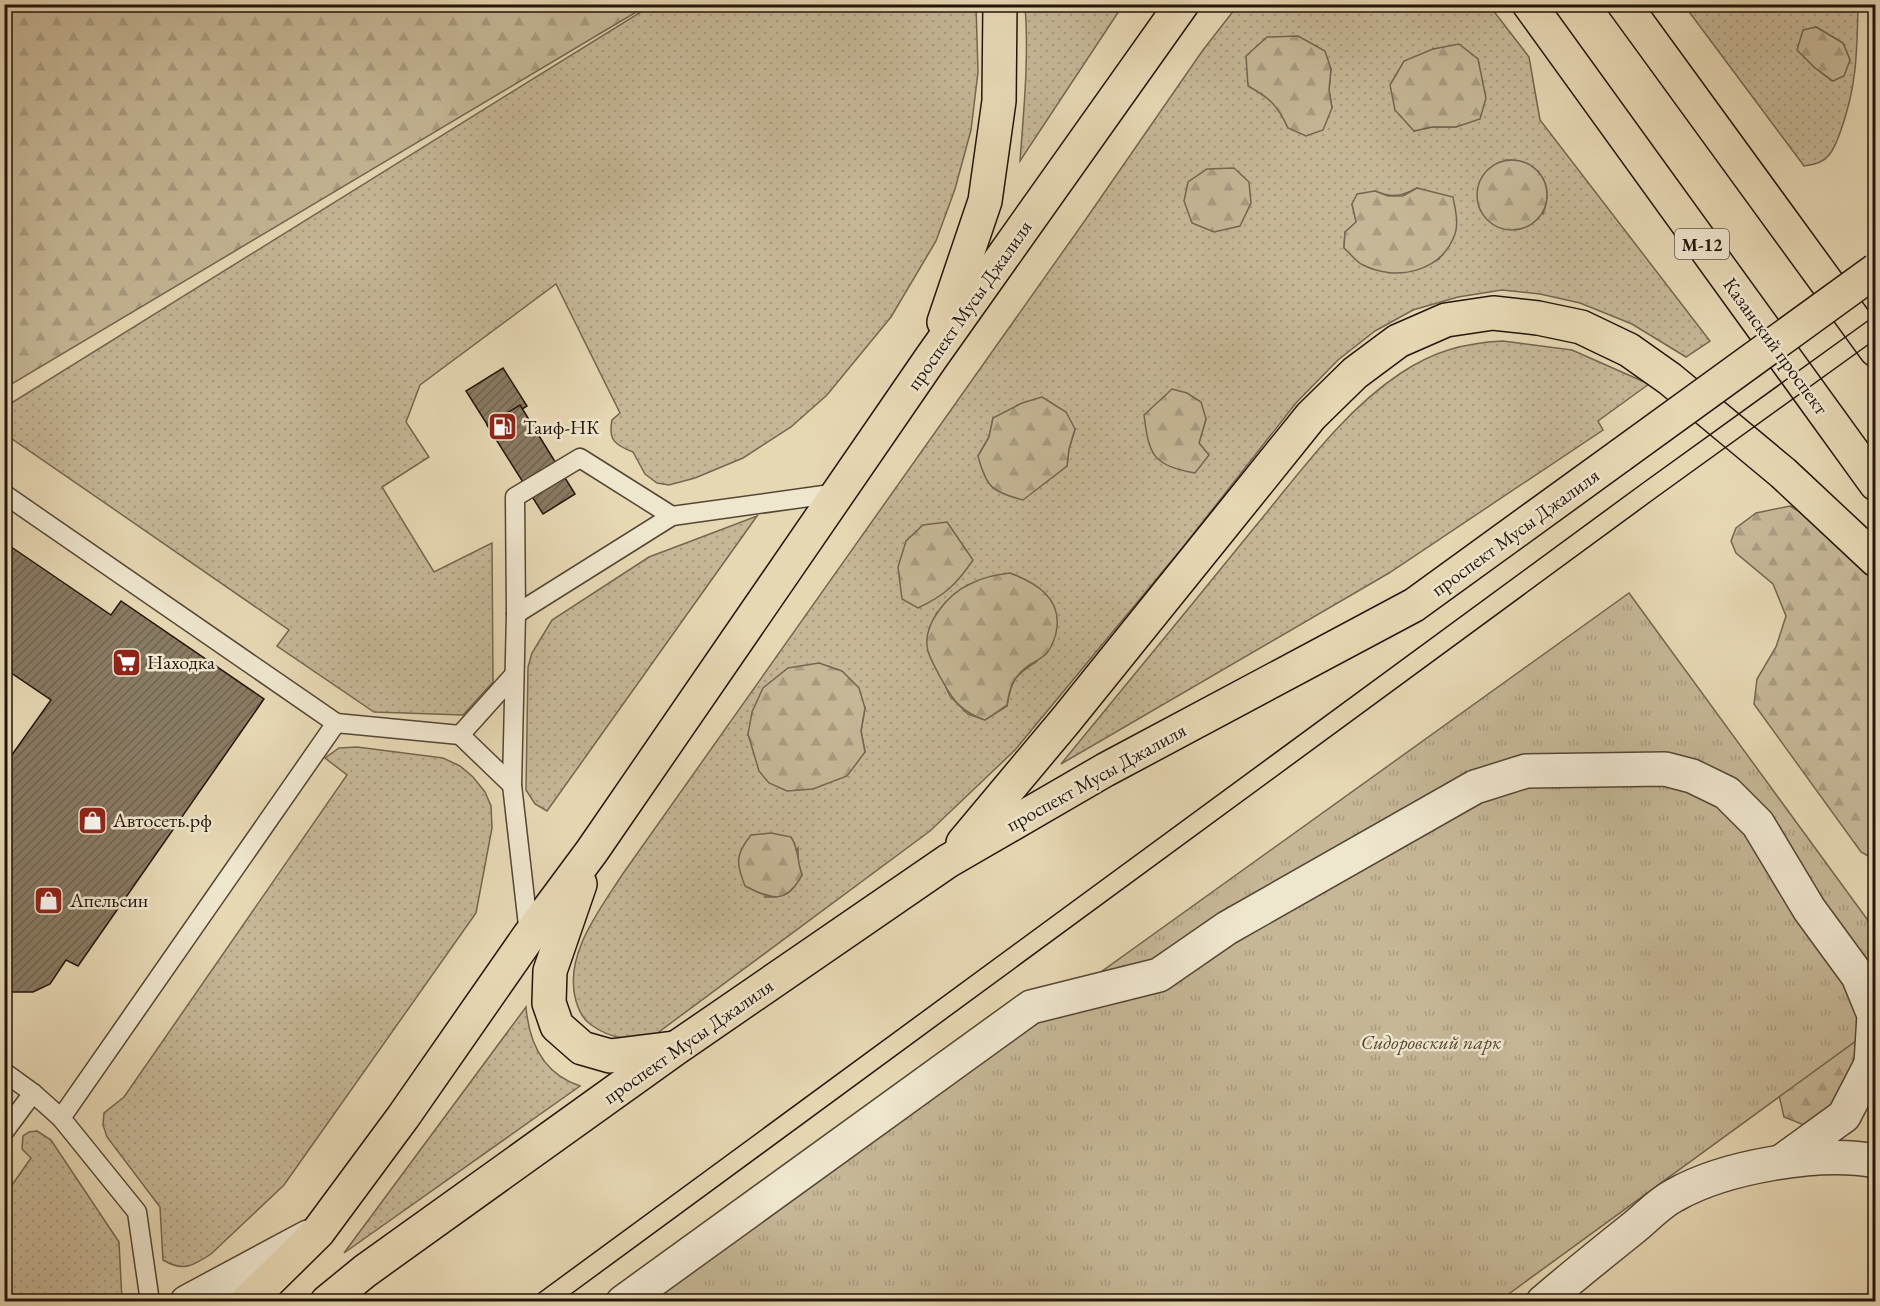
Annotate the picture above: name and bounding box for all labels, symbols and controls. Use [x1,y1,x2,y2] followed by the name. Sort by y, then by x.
[900,215,1038,395] street label: проспект Мусы Джалиля
[1675,229,1729,259] road number: М-12
[1717,272,1835,420] street label: Казанский проспект
[486,411,518,443] fuel station icon: Таиф-НК
[523,414,600,440] place label: Таиф-НК
[1426,462,1604,602] street label: проспект Мусы Джалиля
[110,646,142,678] supermarket icon: Находка
[147,649,215,675] place label: Находка
[1001,717,1191,837] street label: проспект Мусы Джалиля
[76,804,108,836] shop icon: Автосеть.рф
[112,807,212,833] place label: Автосеть.рф
[33,884,65,916] shop icon: Апельсин
[69,887,148,913] place label: Апельсин
[598,972,778,1110] street label: проспект Мусы Джалиля
[1361,1029,1502,1055] park label: Сидоровский парк

